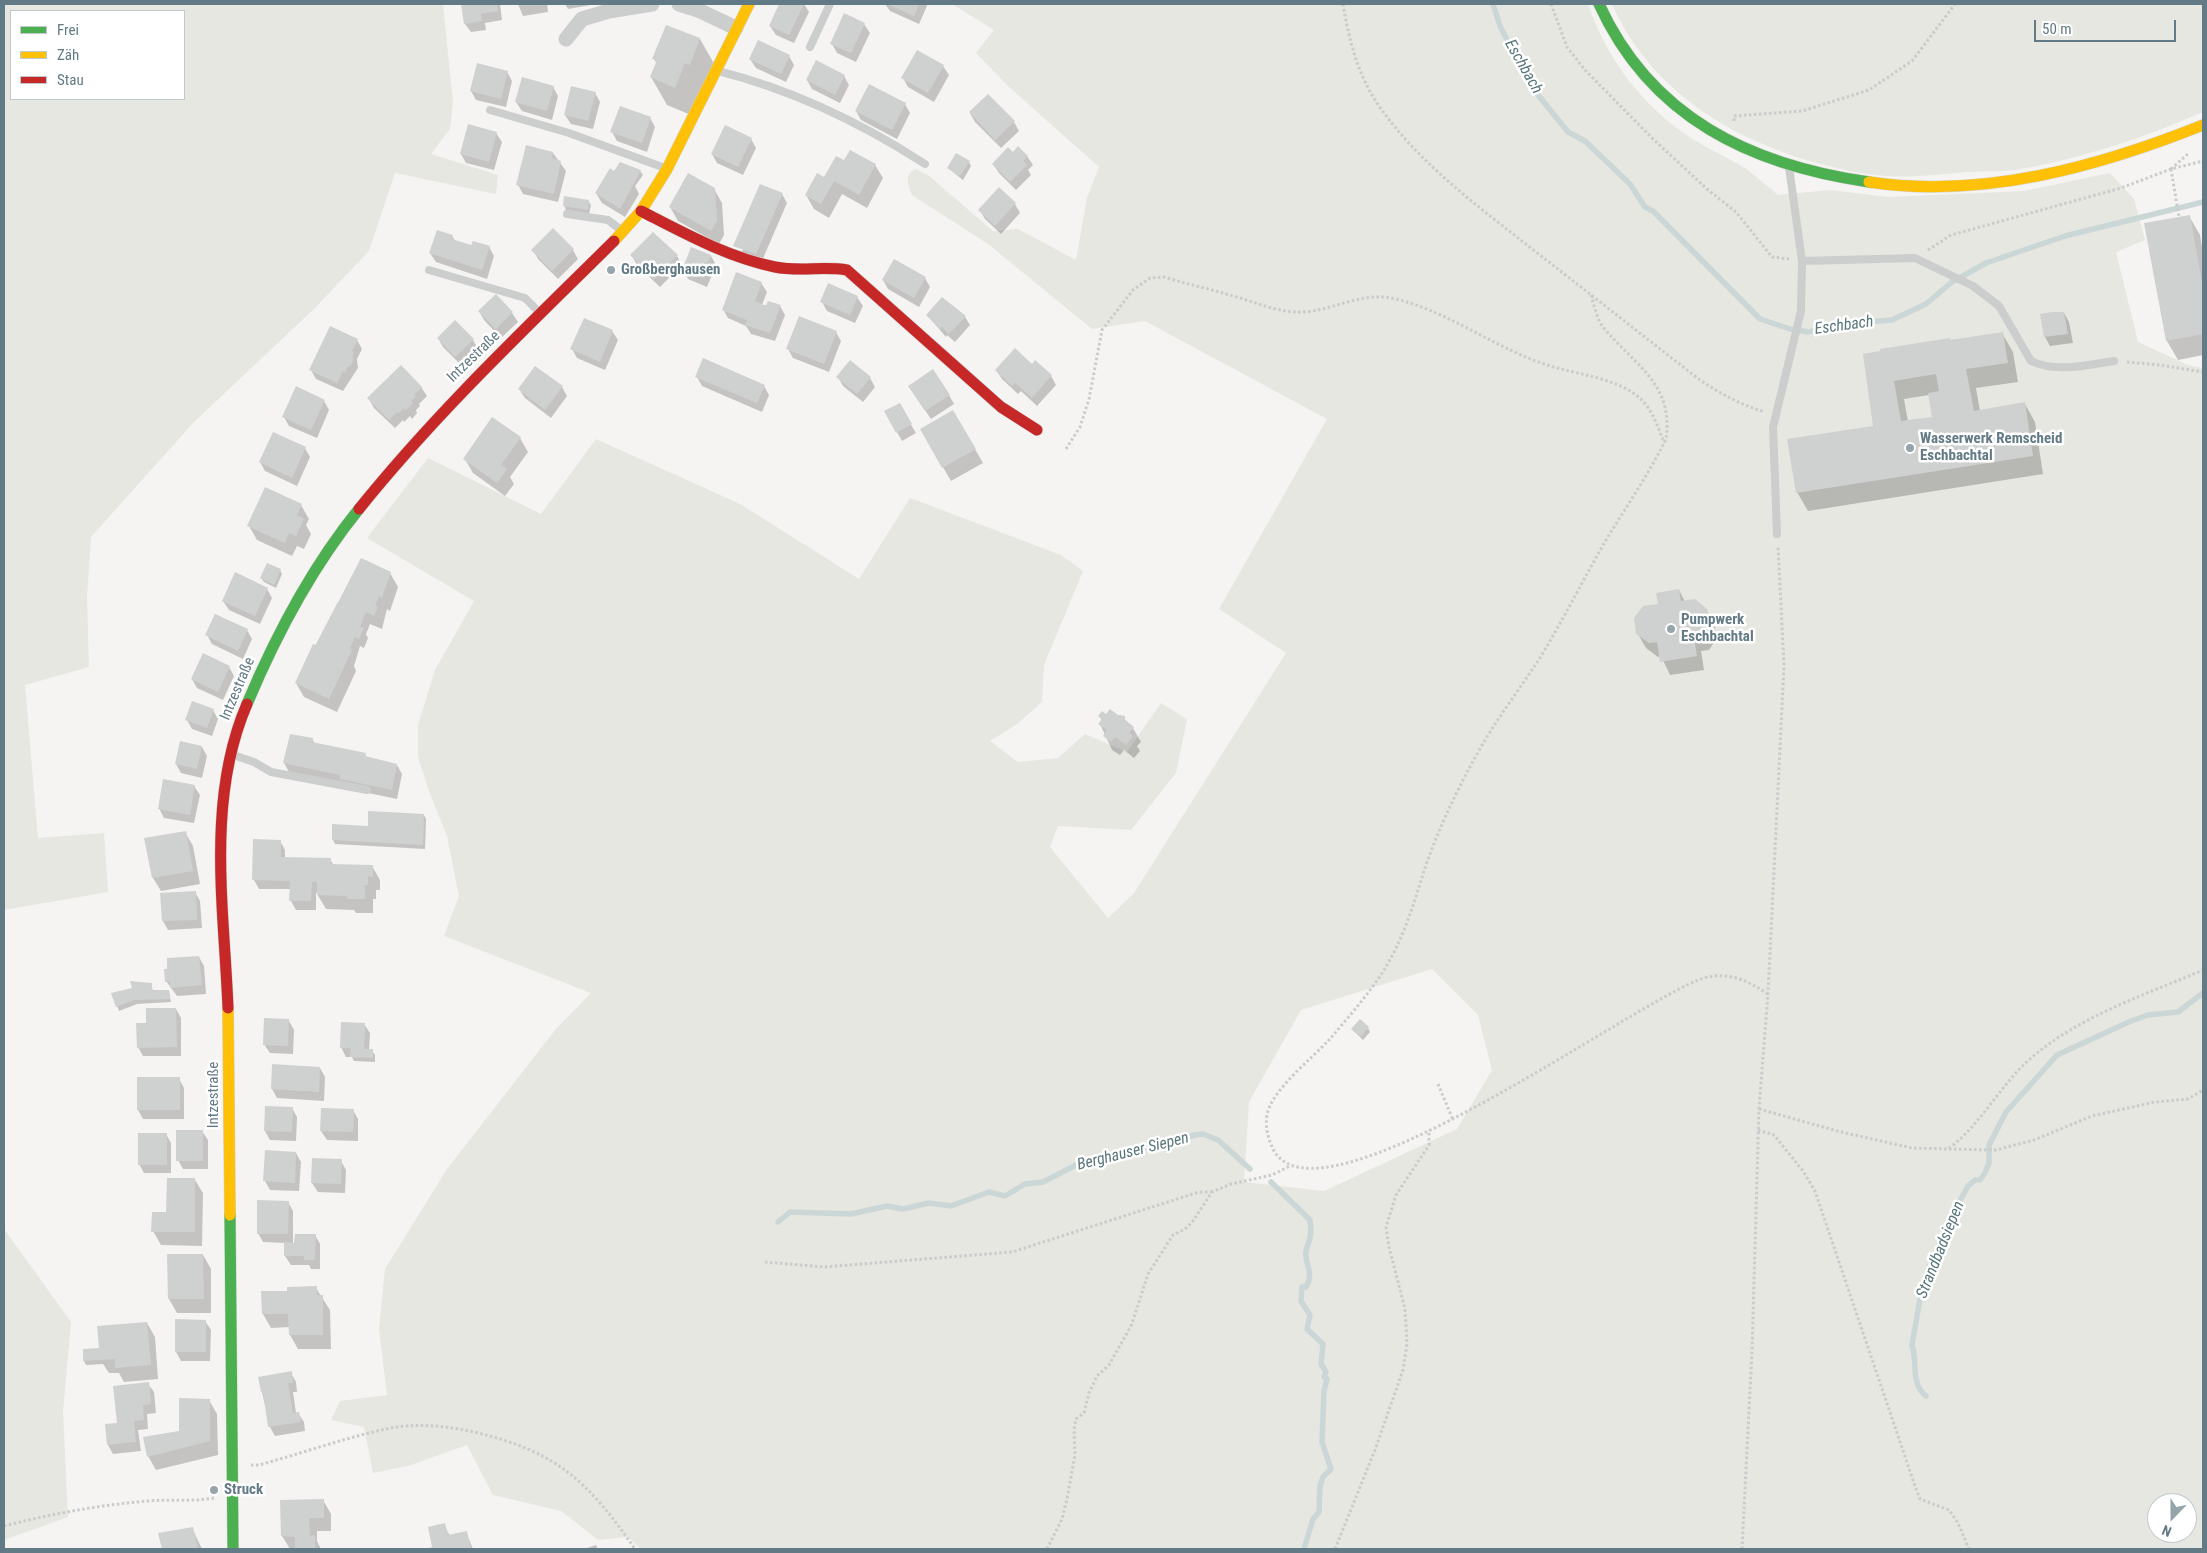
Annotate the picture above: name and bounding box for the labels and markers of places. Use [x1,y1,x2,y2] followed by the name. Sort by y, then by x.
[621,261,721,279] place label: Großberghausen
[605,264,617,276] marker: Großberghausen
[1920,430,2062,465] place label: Wasserwerk Remscheid Eschbachtal
[1904,442,1916,454] marker: Wasserwerk Remscheid Eschbachtal
[1681,611,1754,646] place label: Pumpwerk Eschbachtal
[1665,623,1677,635] marker: Pumpwerk Eschbachtal
[224,1481,263,1499] place label: Struck
[208,1484,220,1496] marker: Struck

